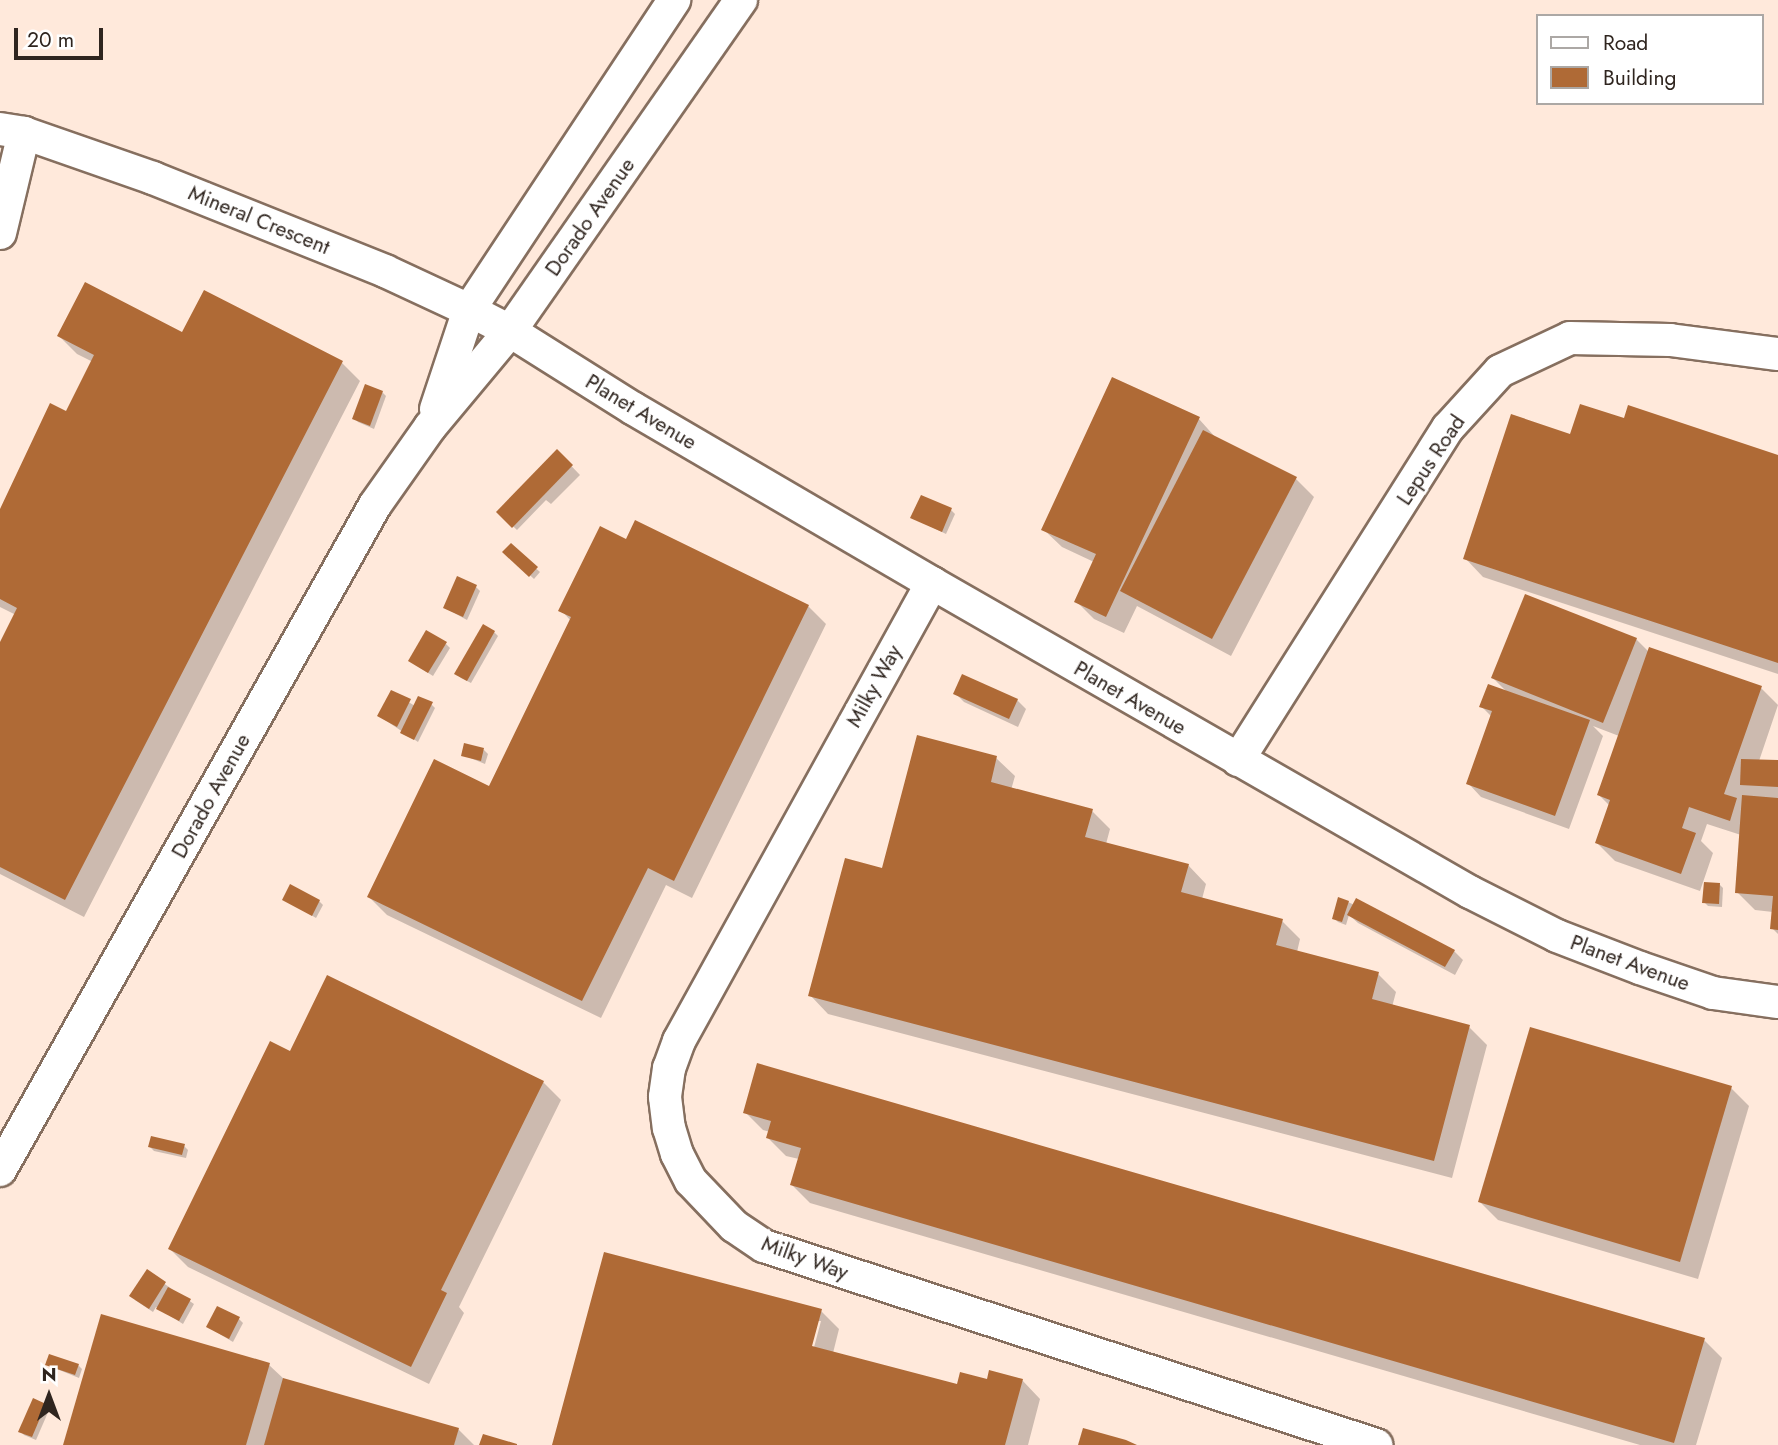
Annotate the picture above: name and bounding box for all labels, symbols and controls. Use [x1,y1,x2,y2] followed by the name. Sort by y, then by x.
[18,14,107,58] scale bar
[1536,14,1764,105] legend
[27,25,74,55] text: 20 m
[1603,28,1648,58] text: Road
[1603,63,1676,93] text: Building
[540,153,640,281] street label: Dorado Avenue
[185,180,333,260] street label: Mineral Crescent
[581,369,701,455] street label: Planet Avenue
[1392,410,1470,510] street label: Lepus Road
[841,640,907,732] street label: Milky Way
[1070,656,1190,740] street label: Planet Avenue
[166,729,256,863] street label: Dorado Avenue
[1567,930,1693,996] street label: Planet Avenue
[758,1231,852,1285] street label: Milky Way
[14,1361,84,1431] north arrow
[41,1361,57,1388] text: N

